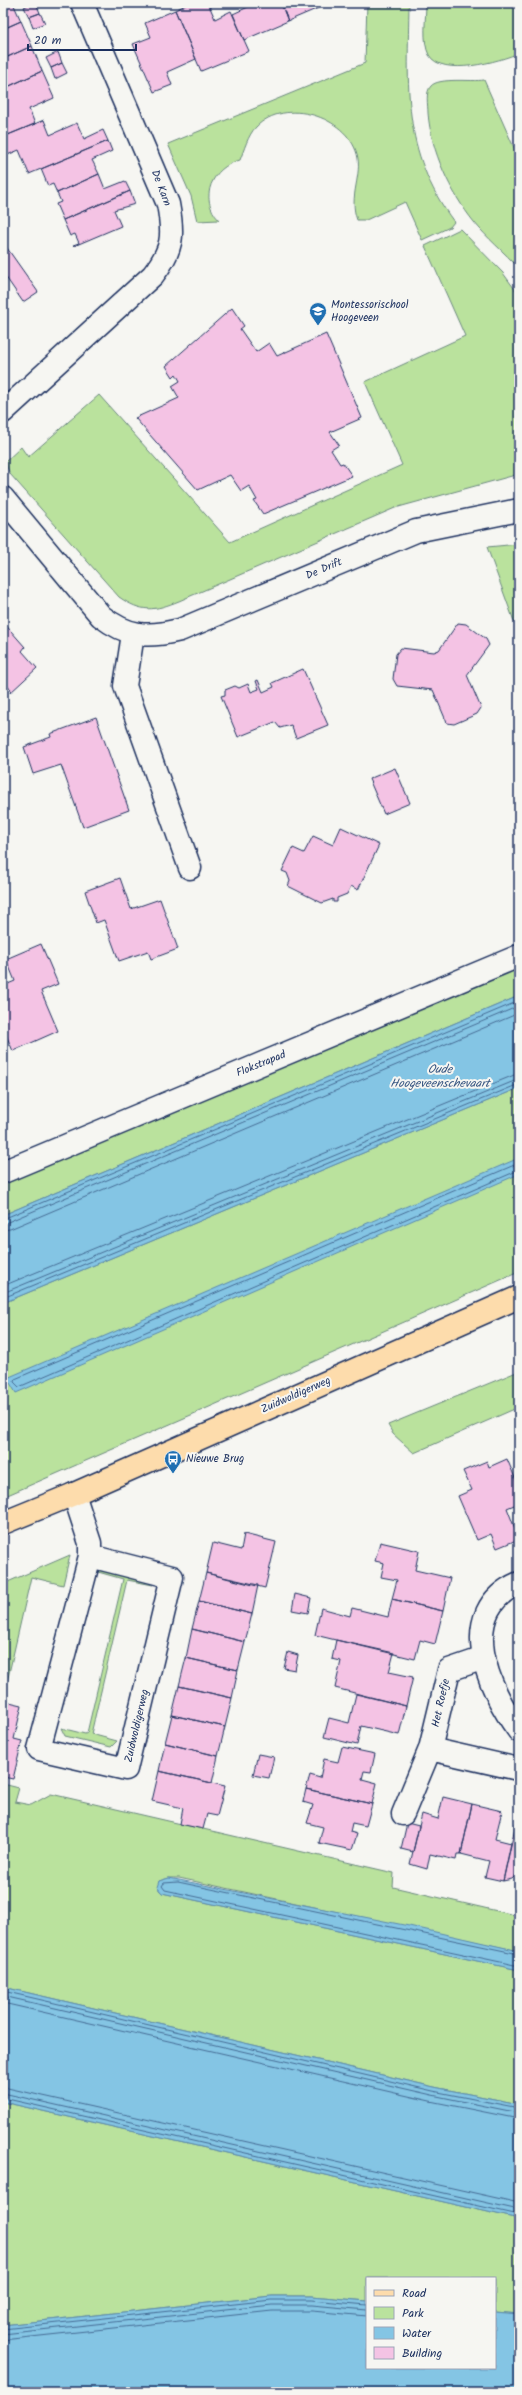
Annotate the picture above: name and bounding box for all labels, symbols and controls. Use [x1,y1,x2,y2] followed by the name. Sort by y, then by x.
[28,26,136,52] scale bar
[34,31,62,50] text: 20 m
[146,167,176,209] street label: De Karn
[331,296,409,327] place label: Montessorischool Hoogeveen
[308,301,328,326] school or university icon: Montessorischool Hoogeveen
[303,553,346,585] street label: De Drift
[233,1046,289,1082] street label: Flokstrapad
[390,1060,492,1093] water label: Oude Hoogeveenschevaart
[258,1372,334,1418] street label: Zuidwoldigerweg
[163,1449,183,1474] bus stop icon: Nieuwe Brug
[186,1450,244,1468] place label: Nieuwe Brug
[427,1677,455,1729] street label: Het Roefje
[120,1688,154,1764] street label: Zuidwoldigerweg
[366,2277,496,2369] legend
[402,2284,427,2303] text: Road
[402,2304,424,2323] text: Park
[402,2324,432,2343] text: Water
[402,2344,442,2363] text: Building

